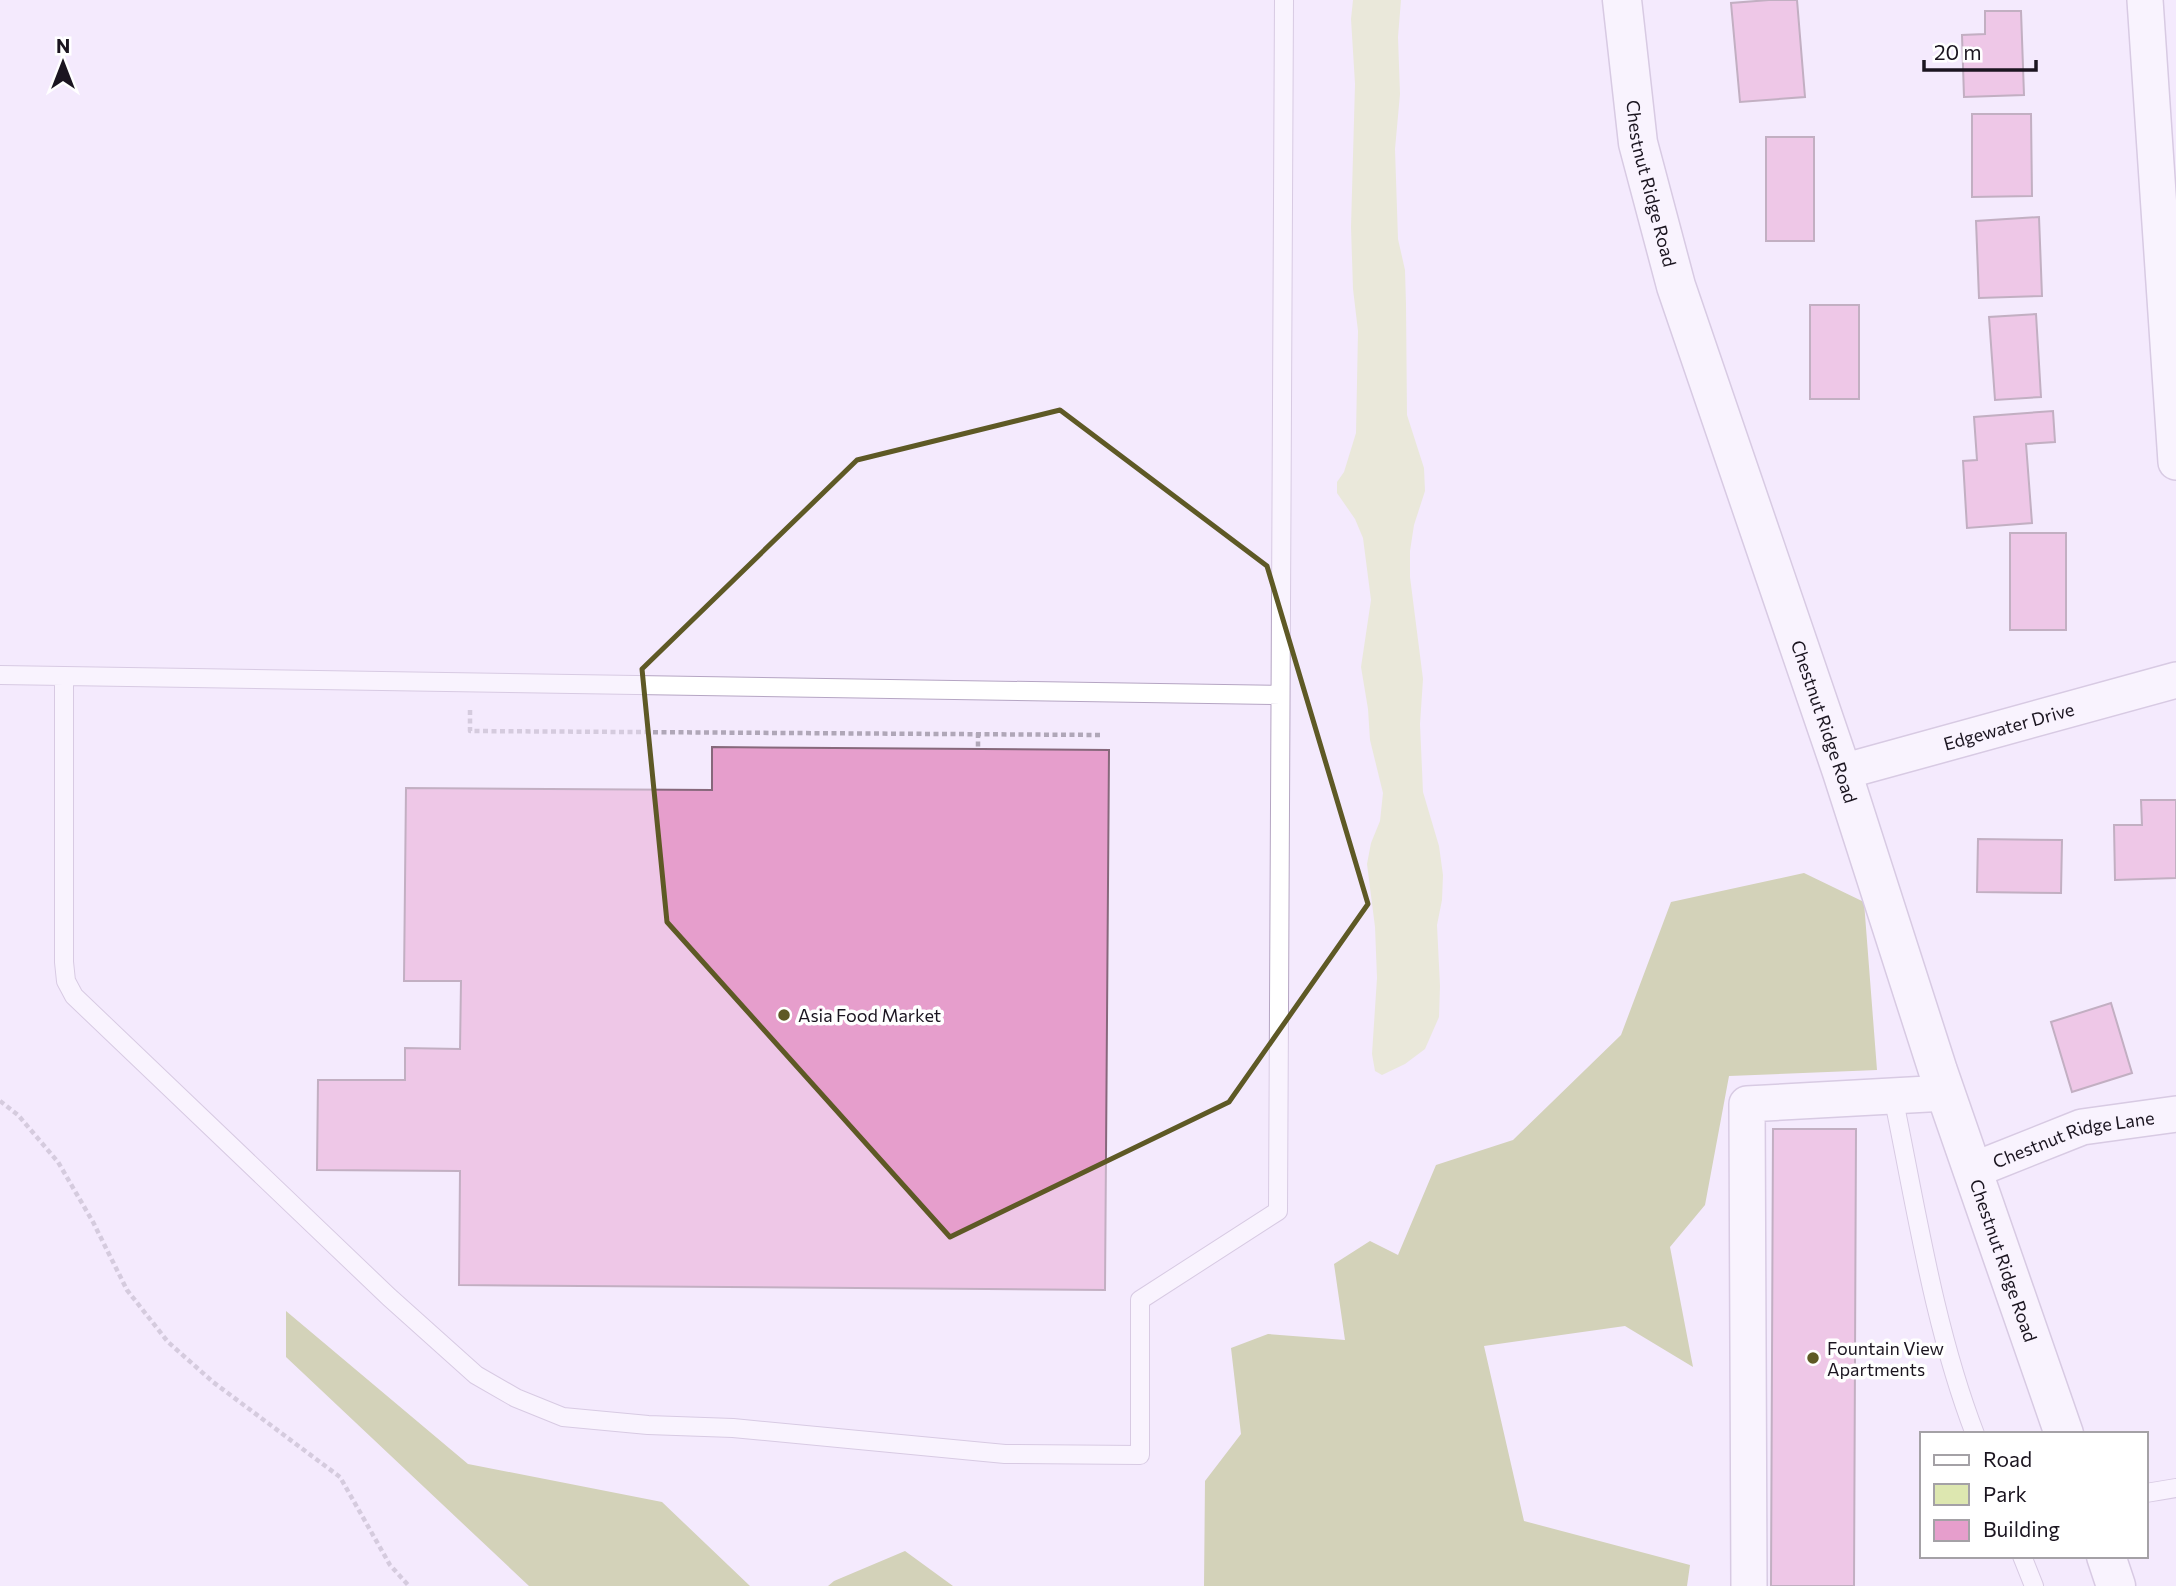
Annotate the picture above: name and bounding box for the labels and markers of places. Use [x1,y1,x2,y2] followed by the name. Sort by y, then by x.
[798,1004,941,1026] place label: Asia Food Market
[776,1007,792,1023] marker: Asia Food Market
[1827,1337,1944,1380] place label: Fountain View Apartments
[1805,1350,1821,1366] marker: Fountain View Apartments

